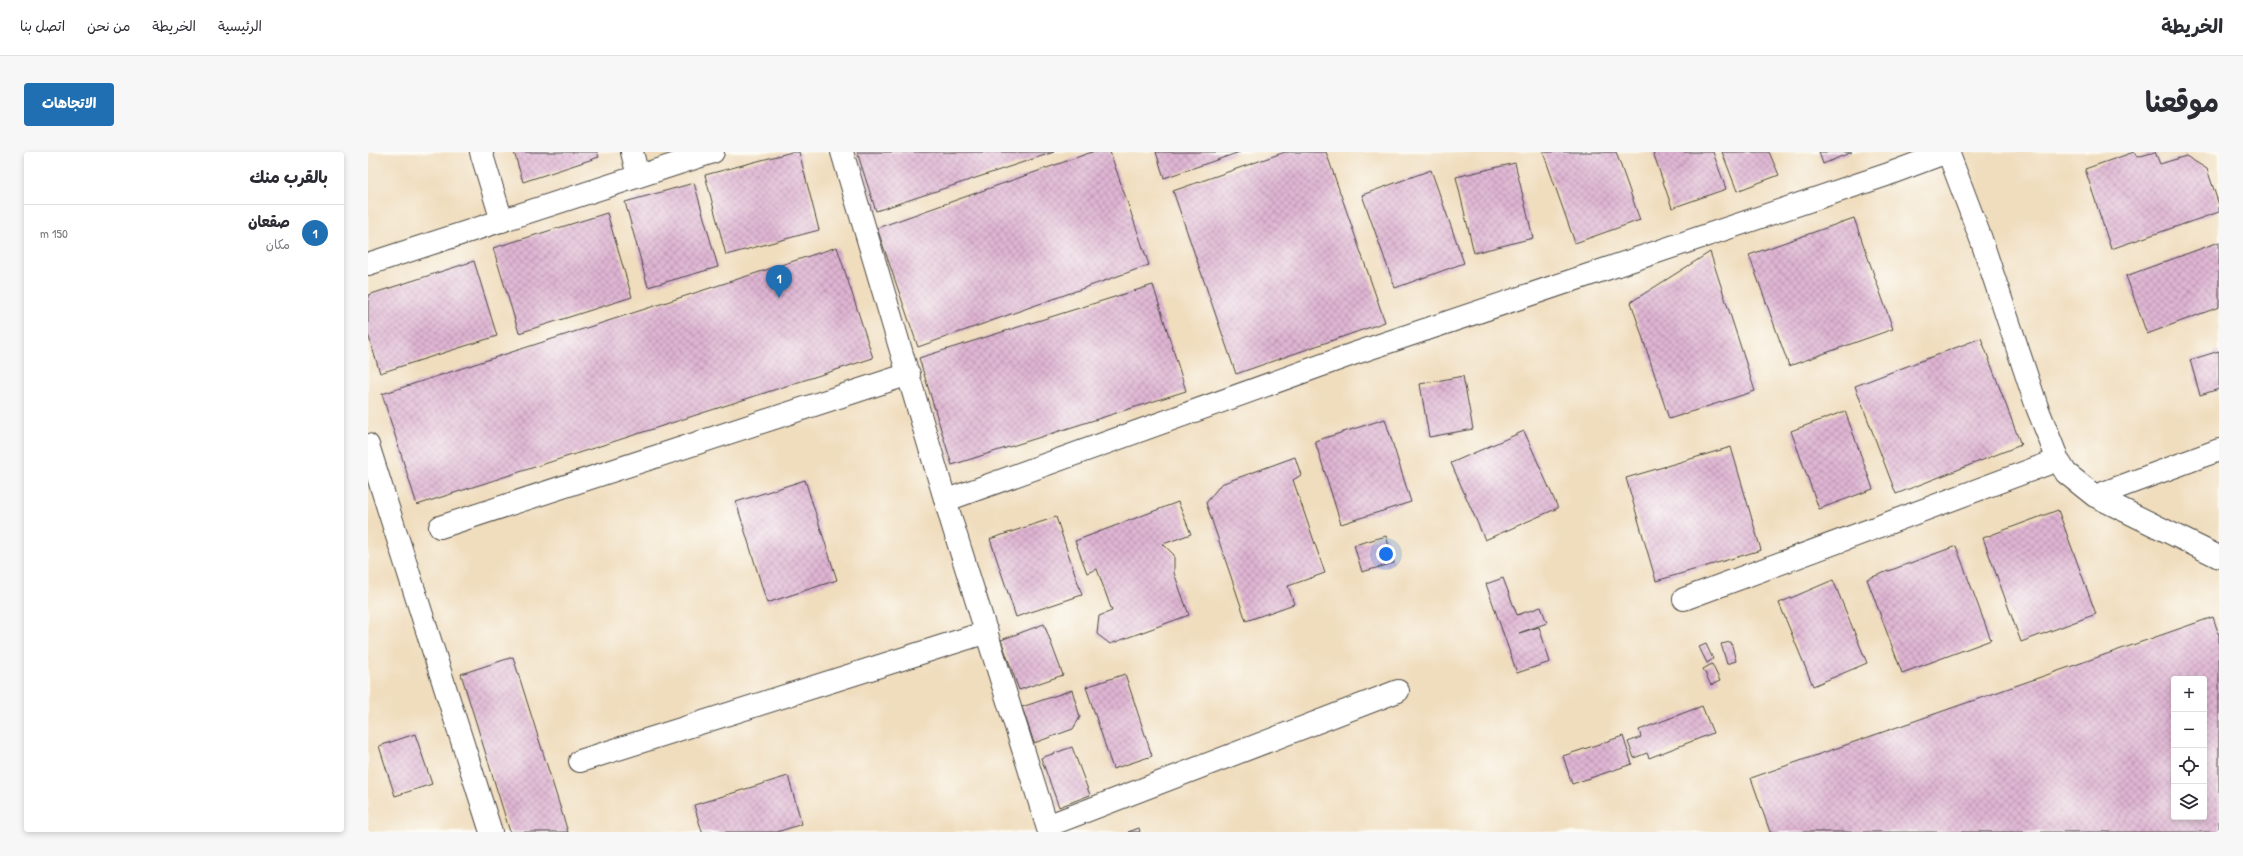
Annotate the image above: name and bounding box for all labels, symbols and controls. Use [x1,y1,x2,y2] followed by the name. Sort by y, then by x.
[2161,13,2223,39] text: الخريطة
[20,16,65,35] text: اتصل بنا
[87,16,130,35] text: من نحن
[152,16,196,35] text: الخريطة
[218,16,262,35] text: الرئيسية
[24,83,114,126] button: الاتجاهات
[2145,83,2219,121] text: موقعنا
[250,165,328,188] text: بالقرب منك
[248,211,290,232] text: صقعان
[40,224,68,242] text: 150 m
[313,224,317,242] text: 1
[266,235,290,253] text: مكان
[766,265,792,298] pin: 1
[1376,544,1396,564] your location
[2171,676,2207,820] map controls
[2171,676,2207,712] button: +
[2171,712,2207,748] button: −
[2171,748,2207,784] button: locate
[2171,784,2207,820] button: layers

